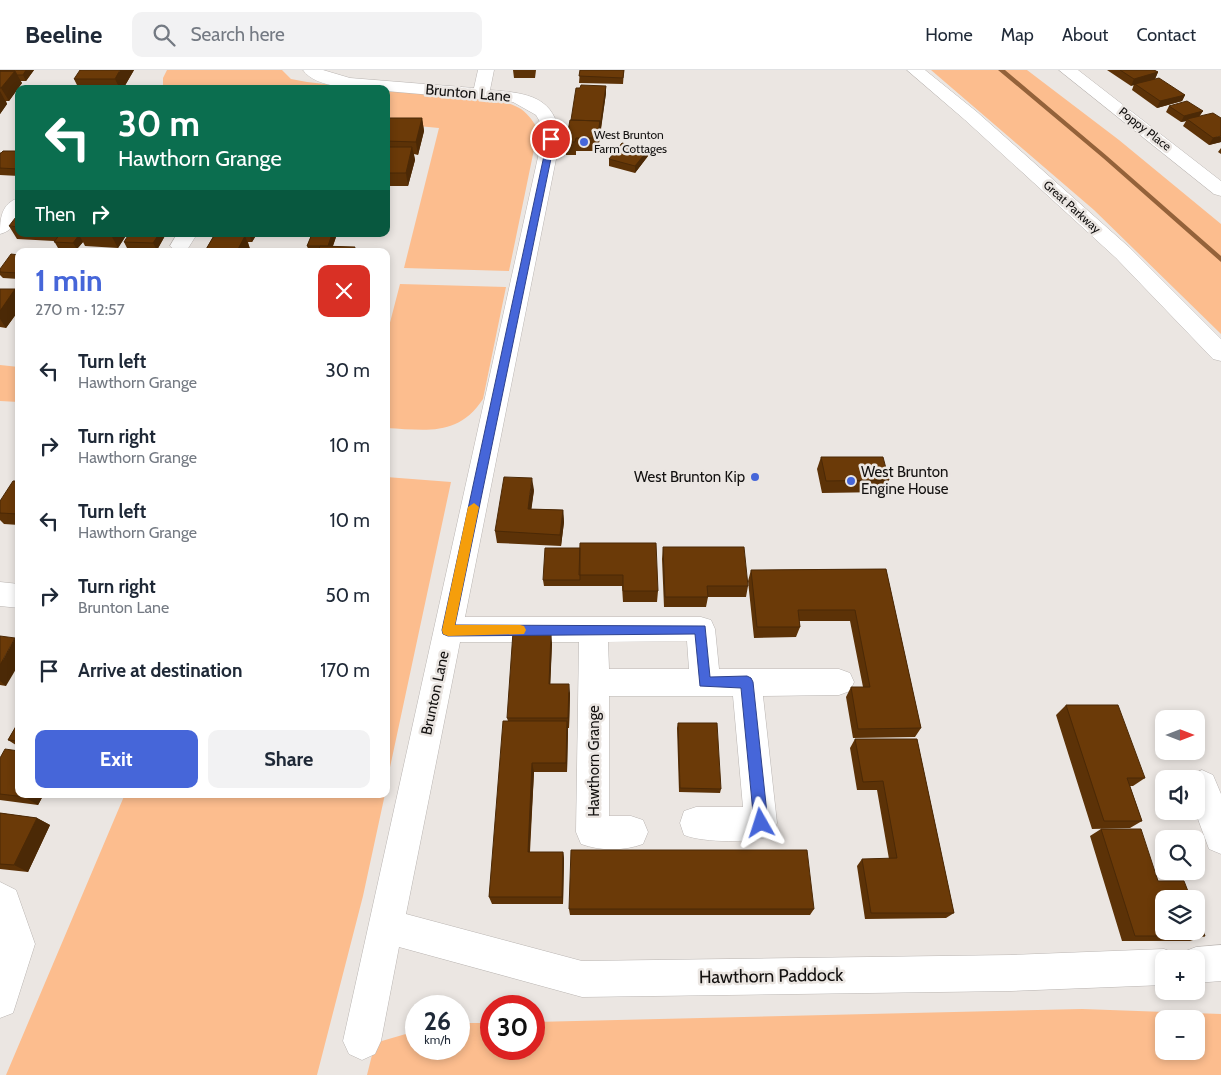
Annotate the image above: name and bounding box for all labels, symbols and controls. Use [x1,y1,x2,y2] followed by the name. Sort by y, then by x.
[132,12,482,57] search box
[25,20,102,49] text: Beeline
[150,21,178,49] icon: search
[190,23,285,46] text: Search here
[925,24,973,46] text: Home
[1001,24,1034,46] text: Map
[1062,24,1108,46] text: About
[1136,24,1196,46] text: Contact
[425,80,512,106] street label: Brunton Lane
[118,102,200,145] text: 30 m
[1116,104,1174,154] street label: Poppy Place
[35,105,100,170] icon: left
[530,118,572,160] pin
[537,125,565,153] icon: arrive
[594,127,667,156] place label: West Brunton Farm Cottages
[578,136,590,148] marker: West Brunton Farm Cottages
[118,145,282,172] text: Hawthorn Grange
[1041,177,1104,236] street label: Great Parkway
[86,200,114,228] icon: right
[35,203,76,226] text: Then
[35,262,103,299] text: 1 min
[318,265,370,317] button: close
[35,300,125,319] text: 270 m · 12:57
[78,350,146,373] text: Turn left
[35,357,63,385] icon: left
[326,359,370,382] text: 30 m
[78,373,197,392] text: Hawthorn Grange
[78,425,156,448] text: Turn right
[35,432,63,460] icon: right
[330,434,370,457] text: 10 m
[78,448,197,467] text: Hawthorn Grange
[861,463,949,498] place label: West Brunton Engine House
[634,468,745,486] place label: West Brunton Kip
[749,471,761,483] marker: West Brunton Kip
[845,475,857,487] marker: West Brunton Engine House
[78,500,146,523] text: Turn left
[35,507,63,535] icon: left
[330,509,370,532] text: 10 m
[78,523,197,542] text: Hawthorn Grange
[78,575,156,598] text: Turn right
[35,582,63,610] icon: right
[326,584,370,607] text: 50 m
[78,598,169,617] text: Brunton Lane
[417,649,453,737] street label: Brunton Lane
[35,657,63,685] icon: arrive
[78,659,242,682] text: Arrive at destination
[320,659,370,682] text: 170 m
[585,705,603,817] street label: Hawthorn Grange
[1155,710,1205,760] north arrow
[1155,710,1205,1060] map controls
[35,730,198,788] button: Exit
[208,730,370,788] button: Share
[1155,770,1205,820] button: sound
[734,796,786,848] position arrow
[1155,830,1205,880] button: search
[1155,890,1205,940] button: layers
[1155,950,1205,1000] button: +
[699,964,844,988] street label: Hawthorn Paddock
[480,995,545,1060] speed limit sign: 30
[424,1006,451,1036] text: 26
[1155,1010,1205,1060] button: −
[424,1032,451,1047] text: km/h

